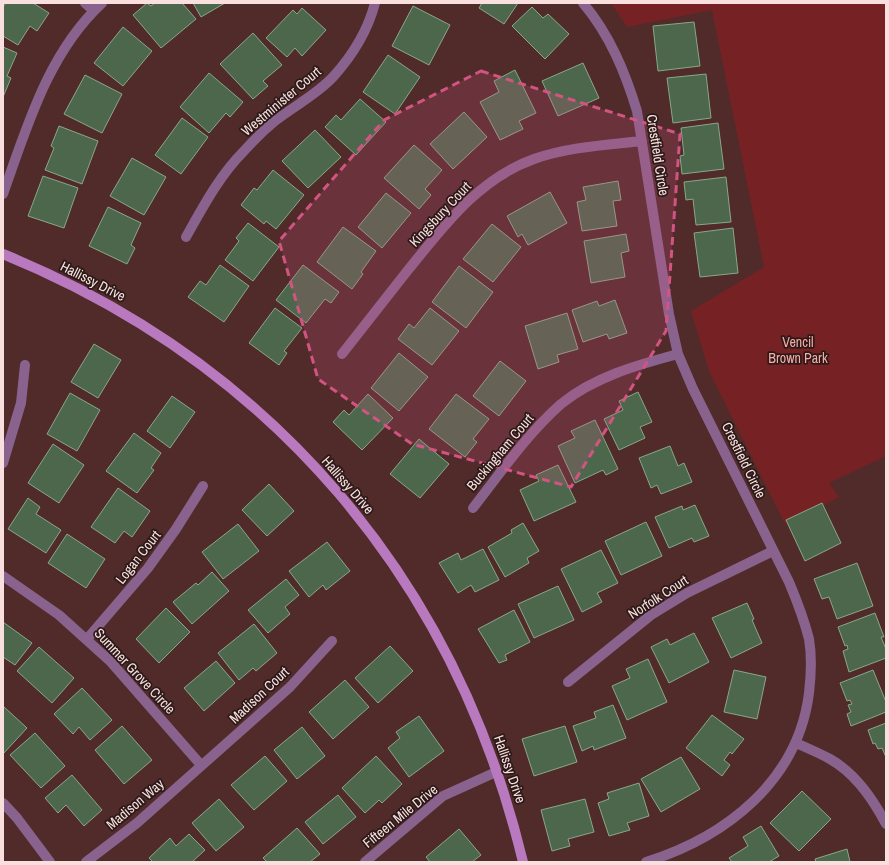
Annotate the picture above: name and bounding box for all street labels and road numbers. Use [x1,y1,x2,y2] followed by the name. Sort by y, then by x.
[237,62,325,140] street label: Westminister Court
[643,113,673,197] street label: Crestfield Circle
[405,178,475,250] street label: Kingsbury Court
[57,257,129,305] street label: Hallissy Drive
[463,410,537,494] street label: Buckingham Court
[718,419,770,501] street label: Crestfield Circle
[318,452,378,518] street label: Hallissy Drive
[111,527,165,587] street label: Logan Court
[625,571,691,623] street label: Norfolk Court
[91,624,179,718] street label: Summer Grove Circle
[225,663,293,727] street label: Madison Court
[490,733,530,805] street label: Hallissy Drive
[102,775,168,833] street label: Madison Way
[359,780,441,852] street label: Fifteen Mile Drive

